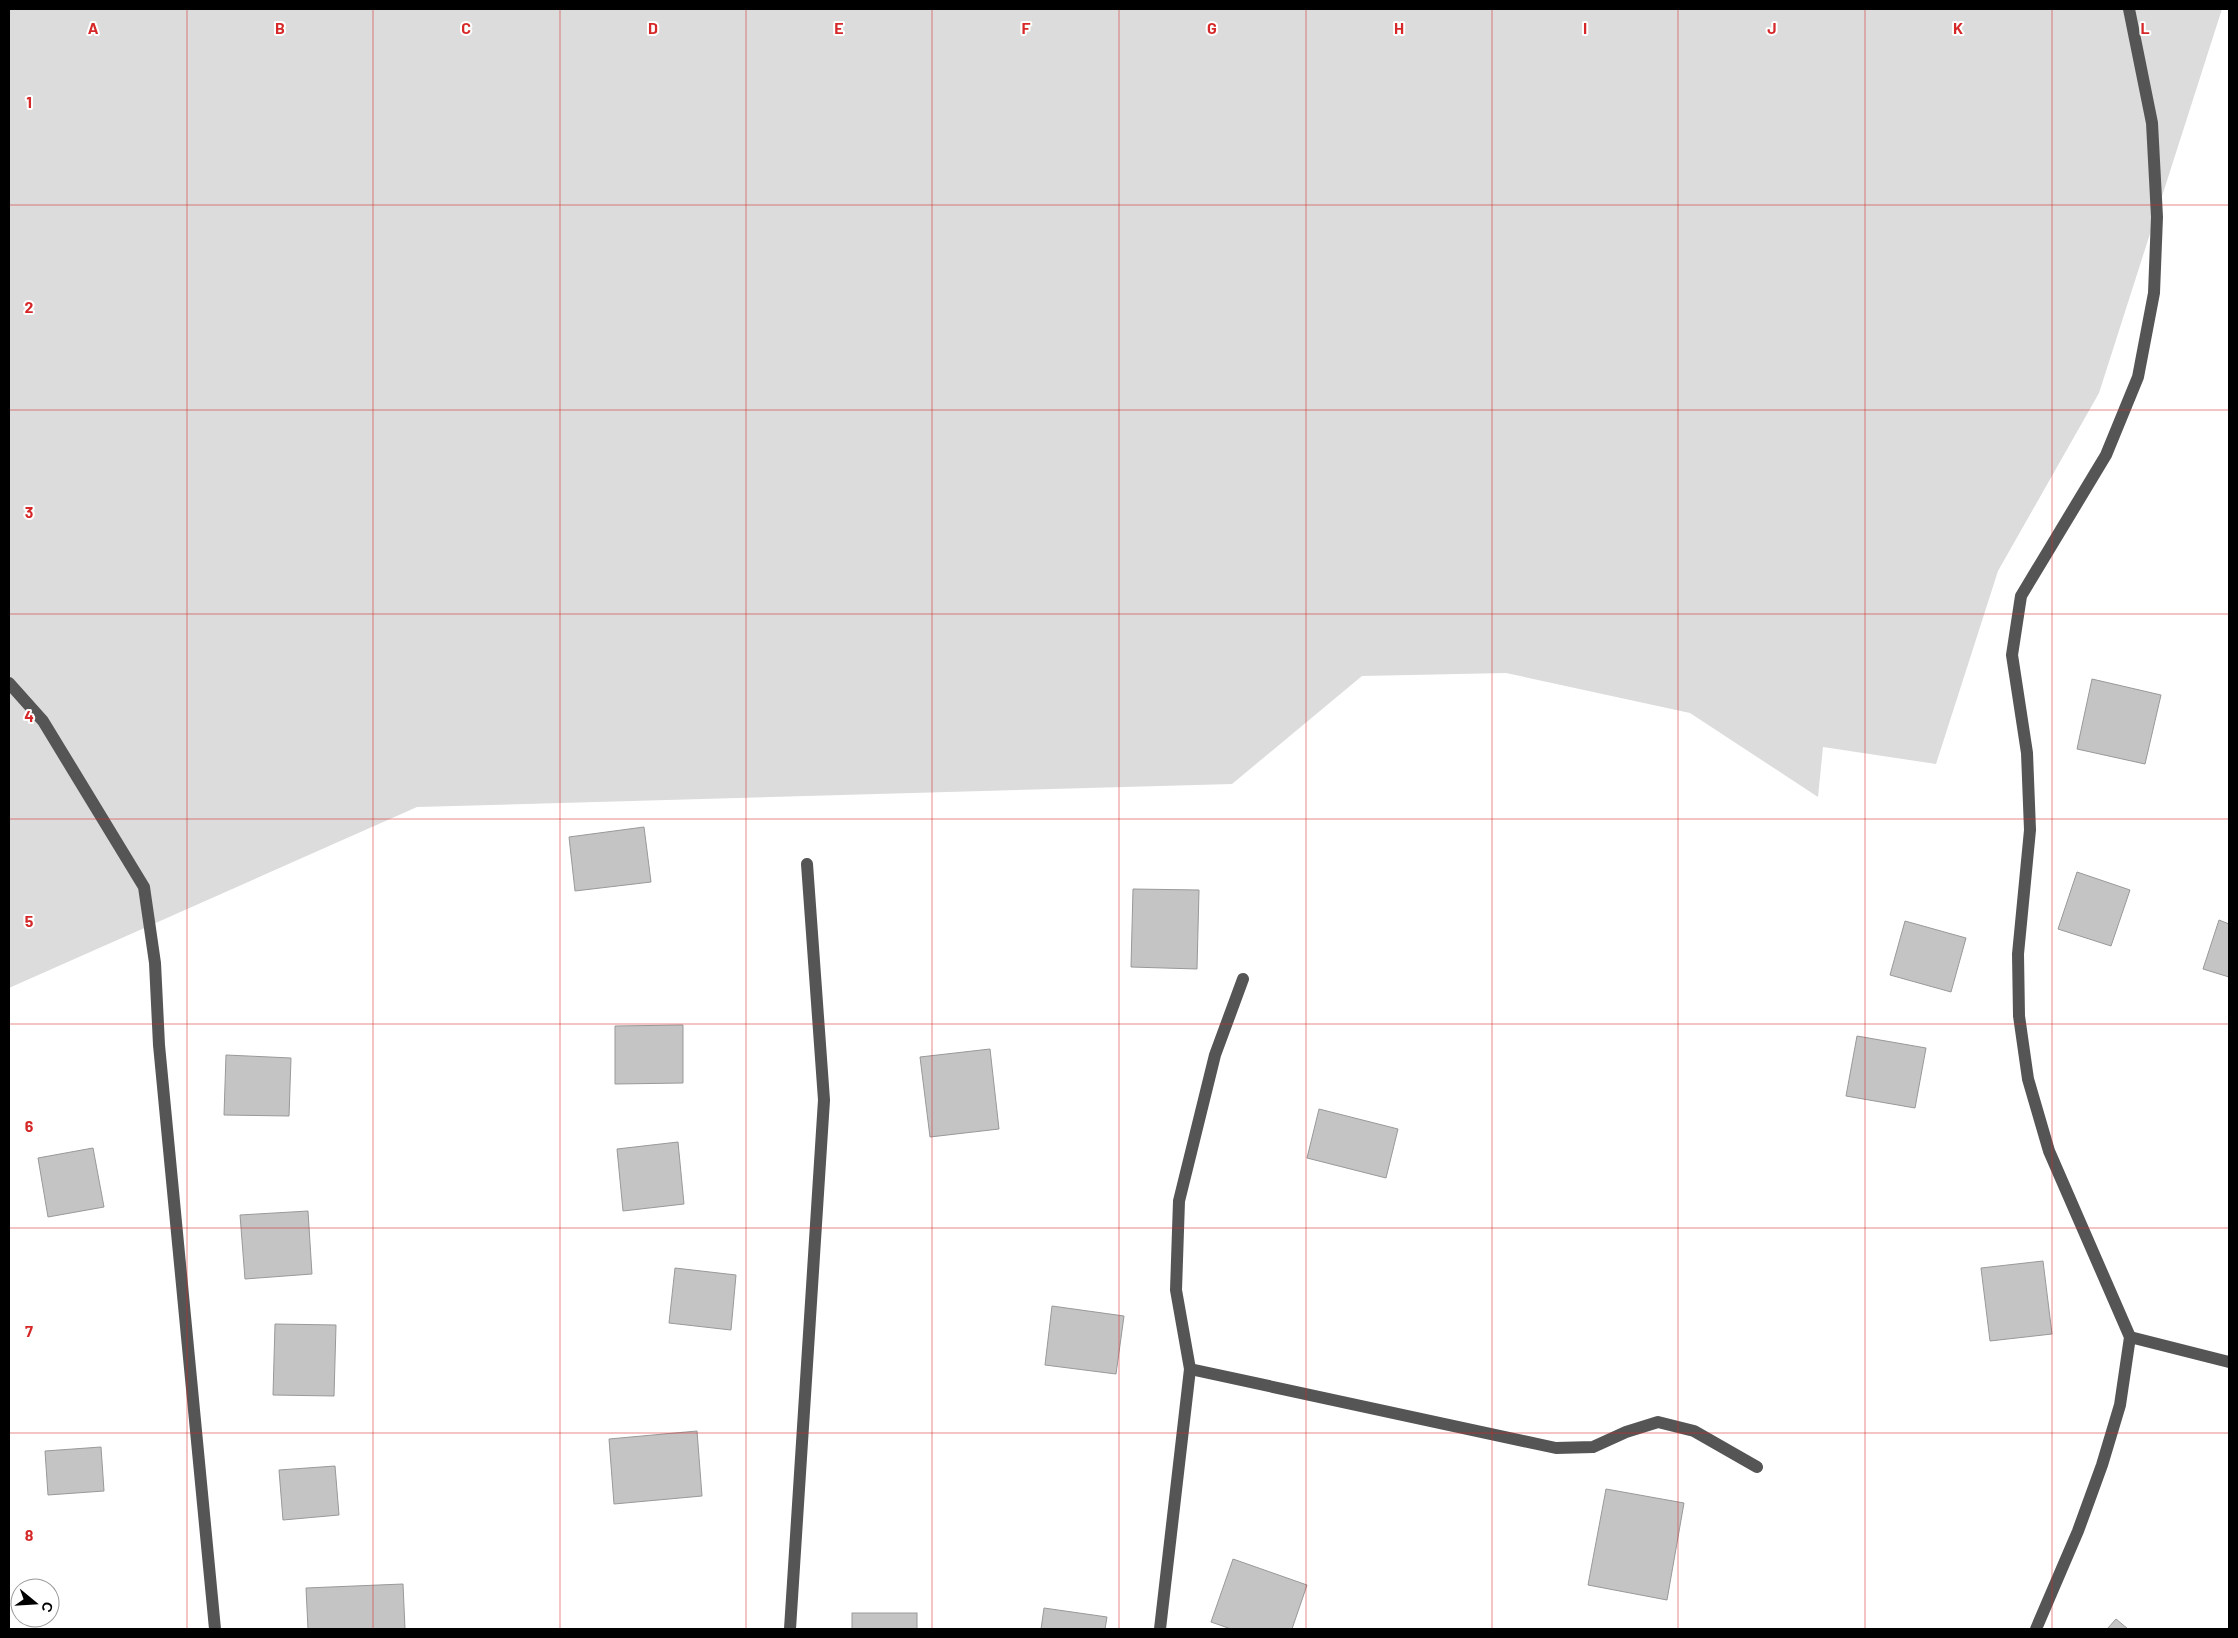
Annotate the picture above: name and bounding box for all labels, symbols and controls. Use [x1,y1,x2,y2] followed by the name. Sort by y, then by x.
[88,18,99,37] text: A
[275,18,285,37] text: B
[461,18,471,37] text: C
[648,18,658,37] text: D
[834,18,844,37] text: E
[1022,18,1031,37] text: F
[1207,18,1217,37] text: G
[1394,18,1404,37] text: H
[1583,18,1587,37] text: I
[1767,18,1777,37] text: J
[1953,18,1963,37] text: K
[2140,18,2150,37] text: L
[26,92,32,111] text: 1
[25,297,34,316] text: 2
[25,502,33,521] text: 3
[24,706,34,725] text: 4
[25,911,34,930] text: 5
[25,1116,34,1135] text: 6
[25,1321,33,1340] text: 7
[25,1525,34,1544] text: 8
[10,1578,60,1628] north arrow
[38,1600,57,1615] text: С

